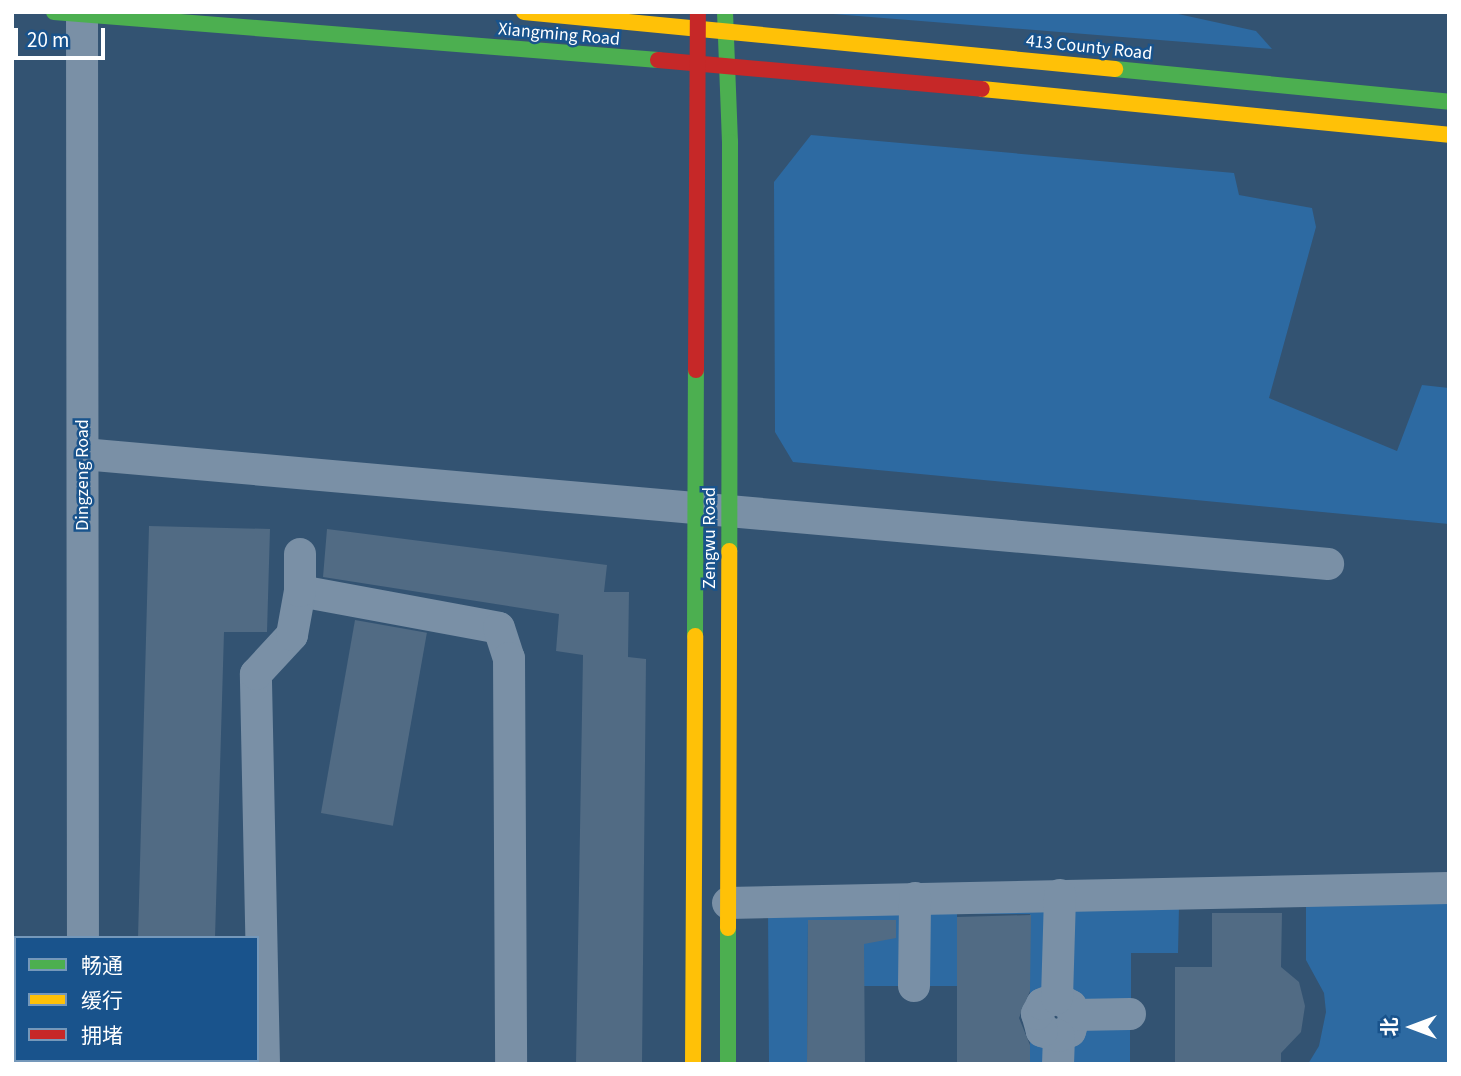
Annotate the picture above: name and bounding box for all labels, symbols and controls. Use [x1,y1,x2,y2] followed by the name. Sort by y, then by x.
[18,14,108,58] scale bar
[497,19,621,51] street label: Xiangming Road
[27,25,69,55] text: 20 m
[1025,31,1153,65] street label: 413 County Road
[72,419,94,531] street label: Dingzeng Road
[699,487,721,589] street label: Zengwu Road
[14,936,259,1062] legend
[81,951,123,981] text: 畅通
[81,986,123,1016] text: 缓行
[1377,992,1447,1062] north arrow
[1377,1018,1404,1037] text: 北
[81,1021,123,1051] text: 拥堵

